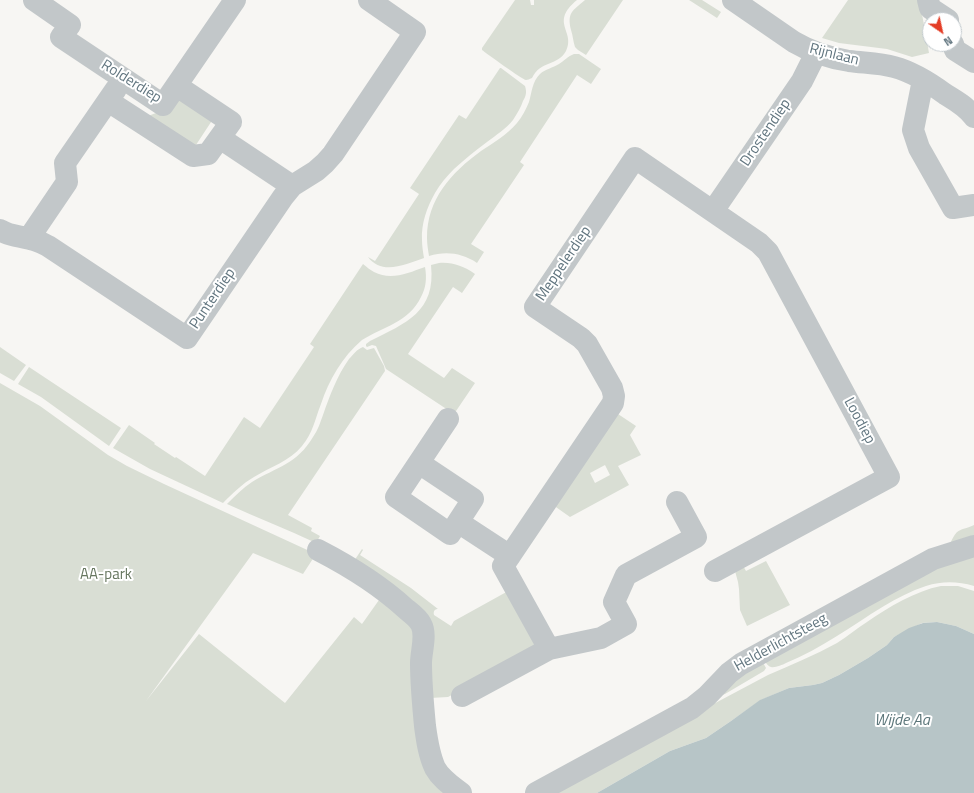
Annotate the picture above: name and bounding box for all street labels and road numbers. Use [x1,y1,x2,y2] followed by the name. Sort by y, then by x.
[807,40,861,70] street label: Rijnlaan
[98,56,164,108] street label: Rolderdiep
[737,96,795,170] street label: Drostendiep
[532,223,596,305] street label: Meppelerdiep
[186,265,240,333] street label: Punterdiep
[839,395,879,447] street label: Loodiep
[731,610,831,676] street label: Helderlichtsteeg

